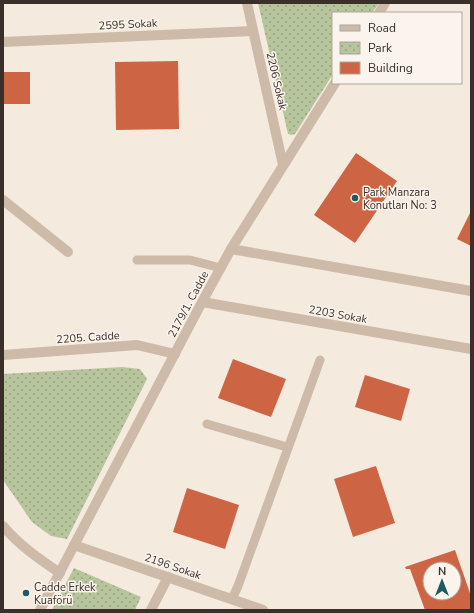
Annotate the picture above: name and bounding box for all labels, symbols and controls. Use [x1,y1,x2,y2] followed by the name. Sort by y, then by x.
[332,12,462,84] legend
[98,15,158,34] street label: 2595 Sokak
[368,20,396,36] text: Road
[368,40,393,56] text: Park
[263,51,291,112] street label: 2206 Sokak
[368,60,413,76] text: Building
[363,185,437,213] place label: Park Manzara Konutları No: 3
[350,193,360,203] marker: Park Manzara Konutları No: 3
[165,268,212,340] street label: 2179/1. Cadde
[308,302,369,327] street label: 2203 Sokak
[56,328,120,347] street label: 2205. Cadde
[143,550,204,583] street label: 2196 Sokak
[422,561,462,601] north arrow
[438,564,446,579] text: N
[34,580,96,608] place label: Cadde Erkek Kuaförü
[21,588,31,598] marker: Cadde Erkek Kuaförü

